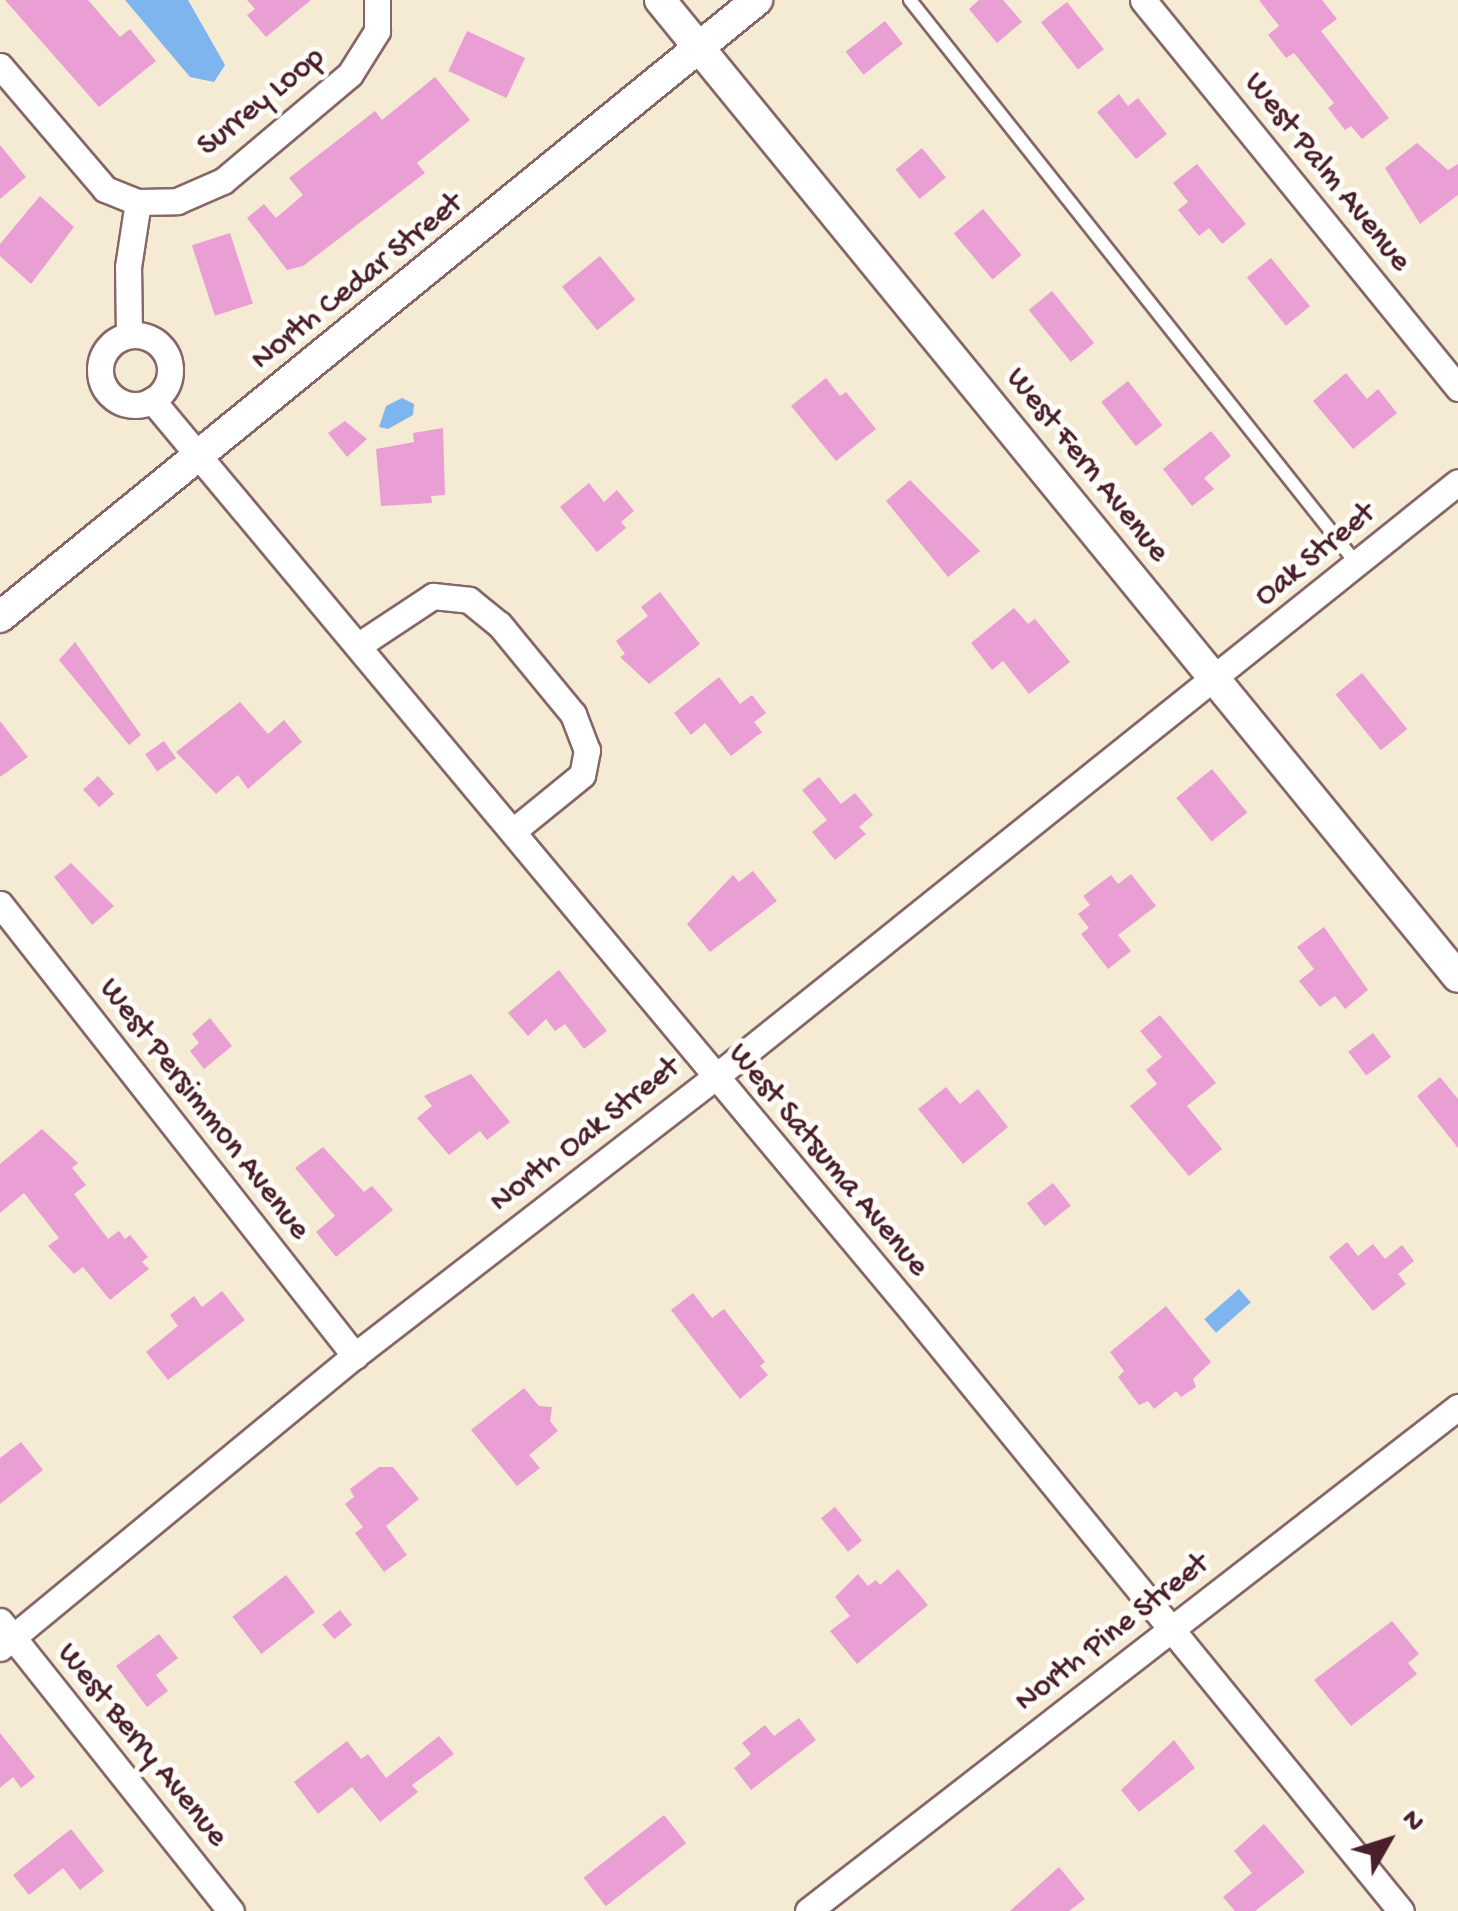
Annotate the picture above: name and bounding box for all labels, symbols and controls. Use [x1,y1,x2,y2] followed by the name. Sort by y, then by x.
[190,40,334,166] street label: Surrey Loop
[1234,66,1418,280] street label: West Palm Avenue
[244,186,472,380] street label: North Cedar Street
[996,361,1176,571] street label: West Fern Avenue
[1248,496,1384,616] street label: Oak Street
[89,972,317,1248] street label: West Persimmon Avenue
[718,1036,936,1286] street label: West Satsuma Avenue
[483,1050,689,1222] street label: North Oak Street
[1008,1546,1218,1722] street label: North Pine Street
[47,1636,235,1856] street label: West Berry Avenue
[1338,1791,1438,1891] north arrow
[1393,1804,1430,1839] text: N

